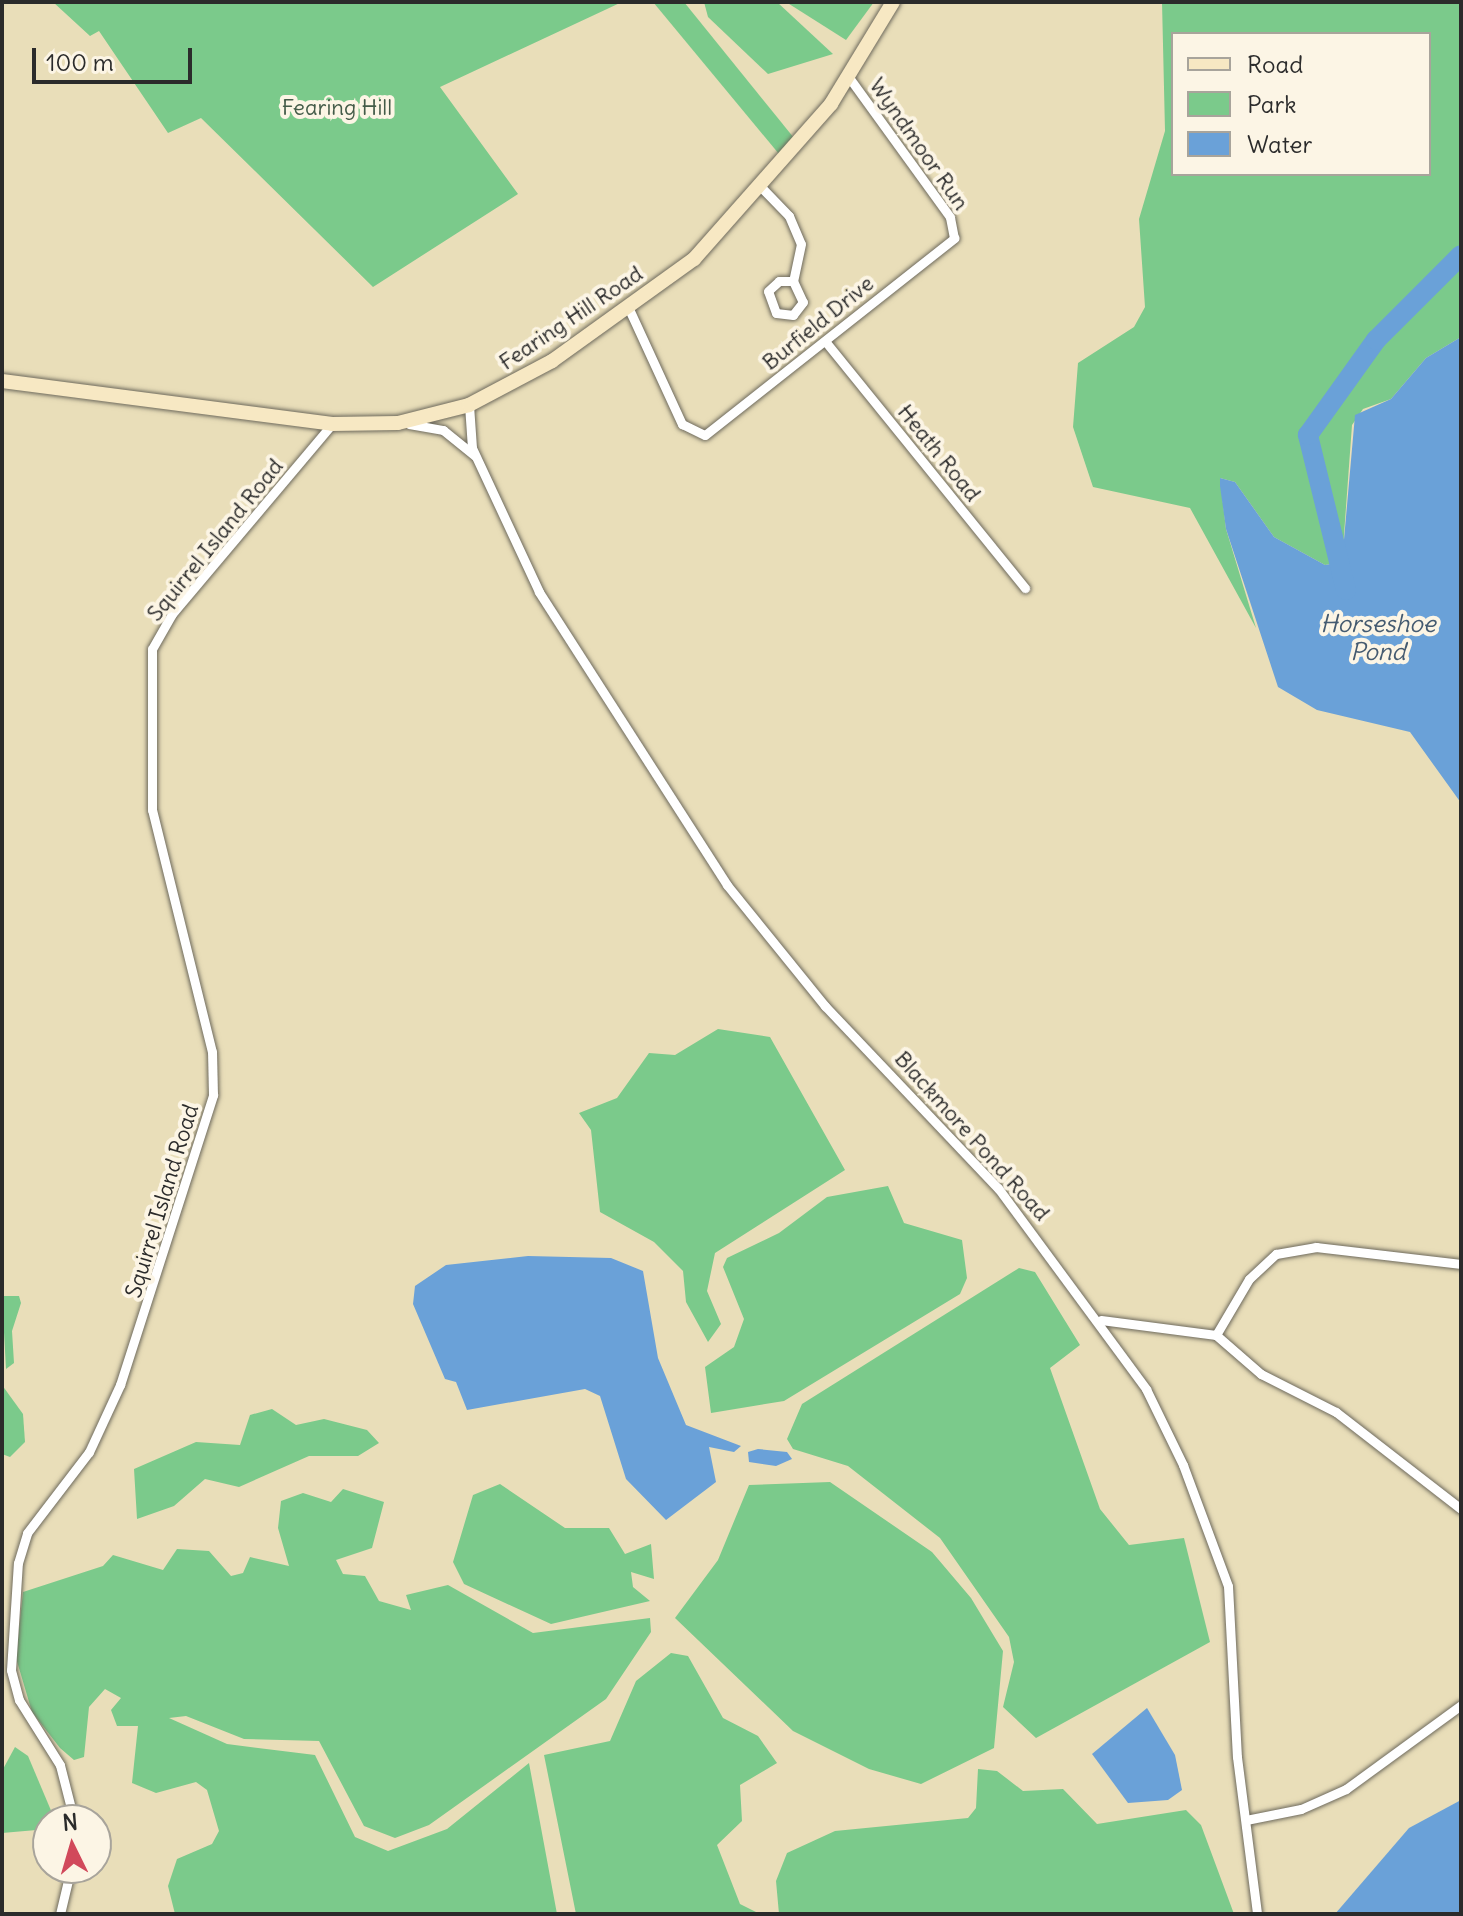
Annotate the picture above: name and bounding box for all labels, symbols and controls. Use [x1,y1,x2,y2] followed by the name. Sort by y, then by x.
[36,32,196,82] scale bar
[1171,32,1431,176] legend
[46,47,114,77] text: 100 m
[1247,49,1303,79] text: Road
[864,73,974,215] street label: Wyndmoor Run
[1247,89,1297,119] text: Park
[282,95,392,121] park label: Fearing Hill
[1247,129,1312,159] text: Water
[494,260,648,376] street label: Fearing Hill Road
[757,270,879,376] street label: Burfield Drive
[892,399,986,507] street label: Heath Road
[141,454,289,626] street label: Squirrel Island Road
[1320,610,1436,666] water label: Horseshoe Pond
[889,1046,1055,1226] street label: Blackmore Pond Road
[120,1101,204,1301] street label: Squirrel Island Road
[32,1804,112,1884] north arrow
[61,1807,79,1837] text: N

